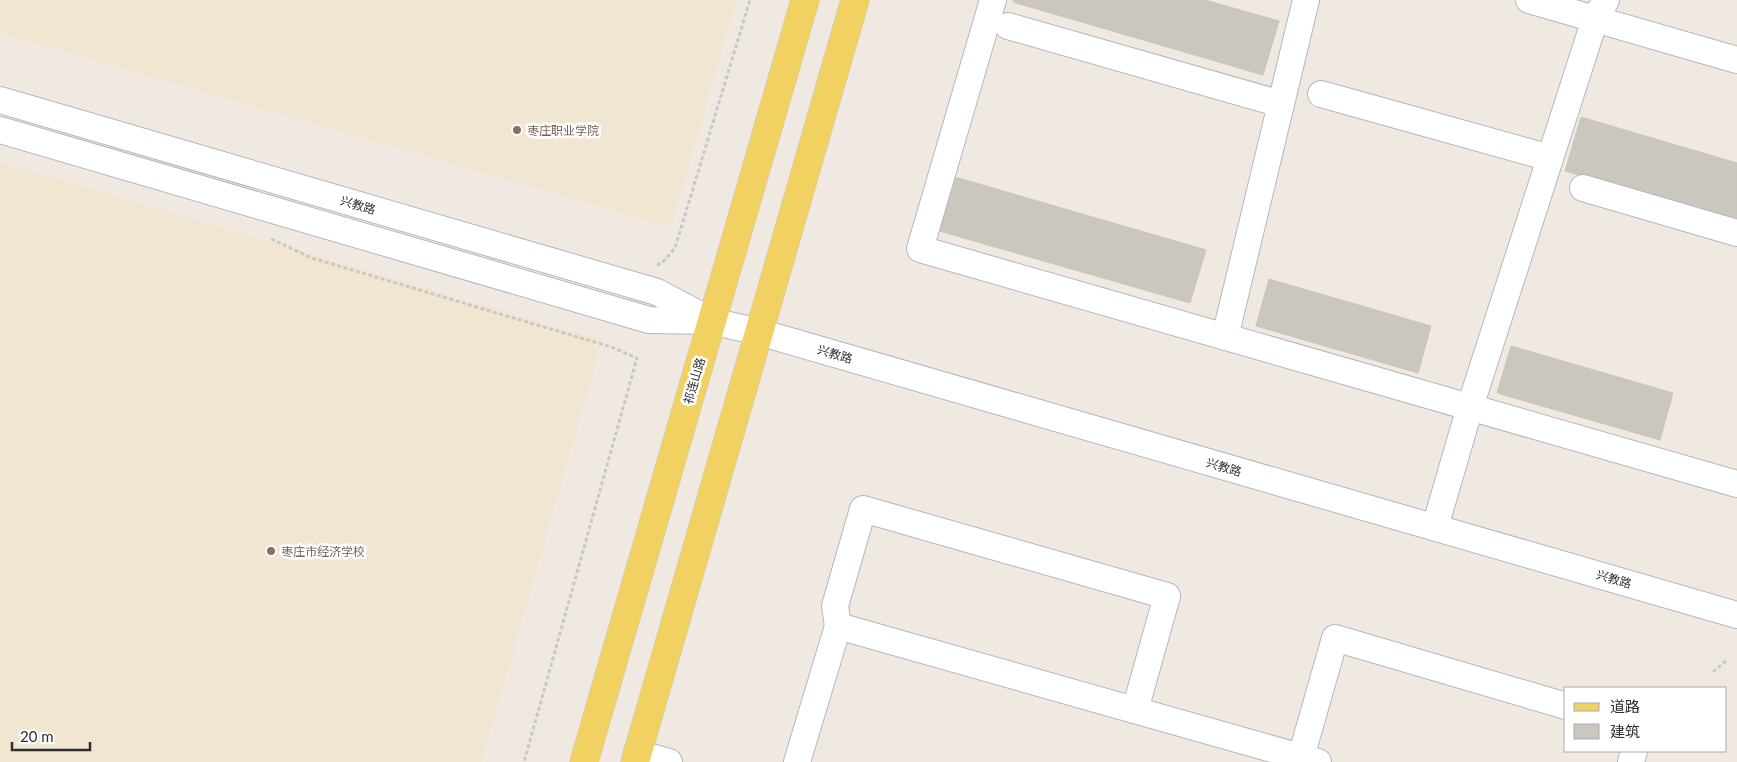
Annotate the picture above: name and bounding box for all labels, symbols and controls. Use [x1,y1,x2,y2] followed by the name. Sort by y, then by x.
[527,123,599,138] place label: 枣庄职业学院
[511,124,523,136] marker: 枣庄职业学院
[339,193,377,217] street label: 兴教路
[816,342,854,366] street label: 兴教路
[680,356,708,406] street label: 祁连山路
[1205,455,1243,479] street label: 兴教路
[281,544,365,559] place label: 枣庄市经济学校
[265,545,277,557] marker: 枣庄市经济学校
[1595,567,1633,591] street label: 兴教路
[1564,687,1727,752] legend
[1610,697,1640,715] text: 道路
[12,720,90,752] scale bar
[1610,722,1640,740] text: 建筑
[20,727,54,745] text: 20 m

